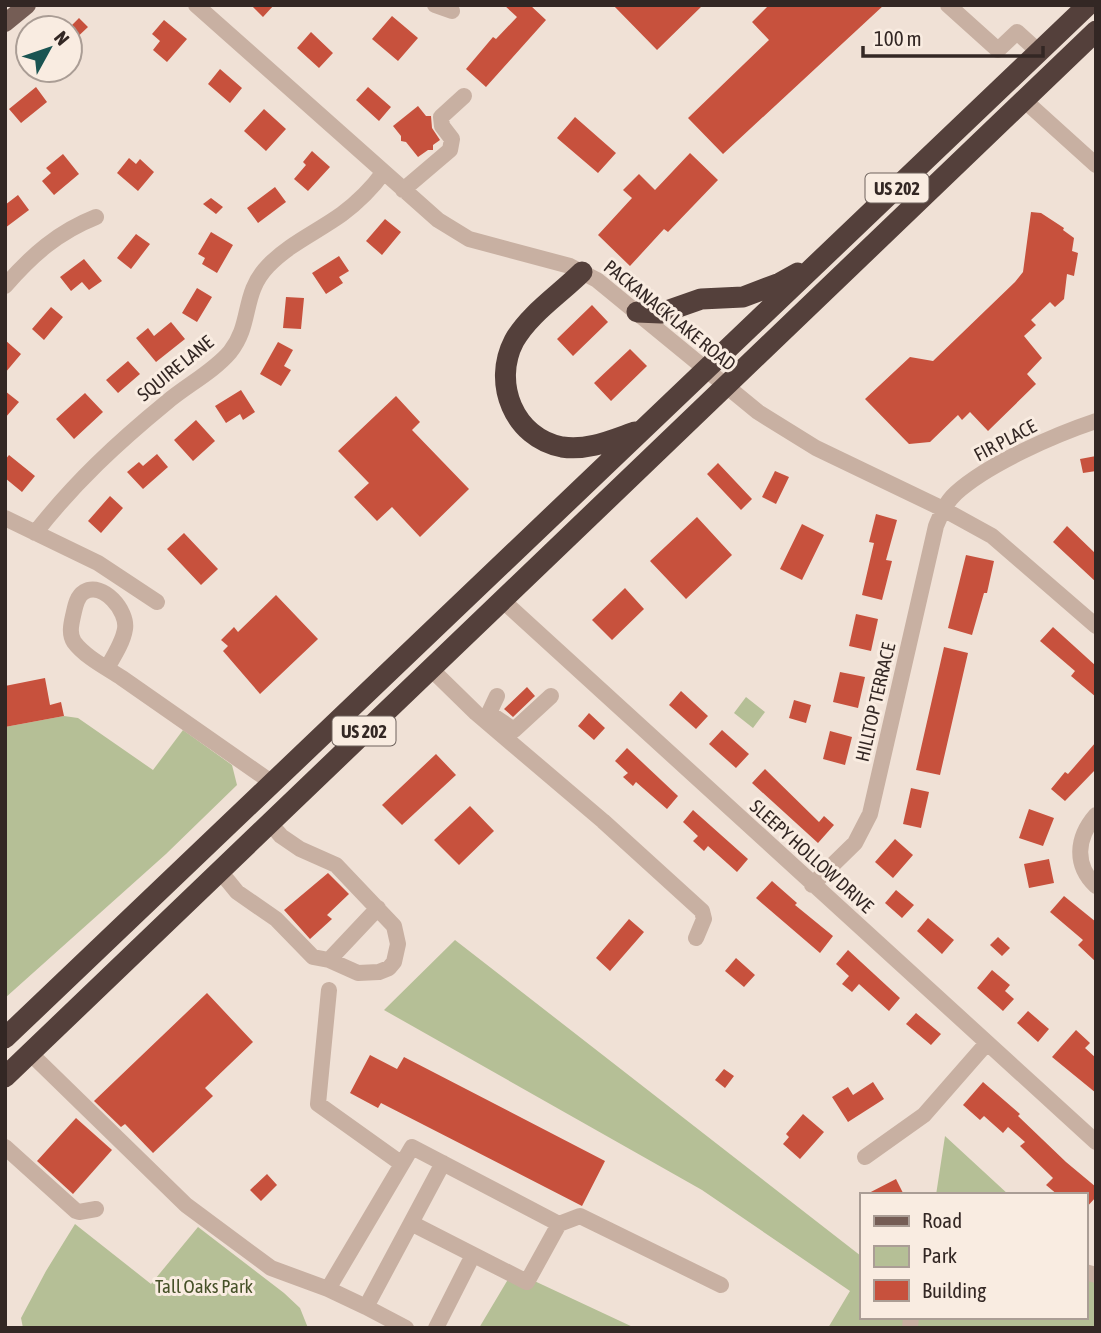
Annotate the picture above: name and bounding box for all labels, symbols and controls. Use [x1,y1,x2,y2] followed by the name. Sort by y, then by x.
[14,14,84,84] north arrow
[863,14,1043,58] scale bar
[874,26,922,50] text: 100 m
[50,27,74,49] text: N
[866,174,928,202] road number: US 202
[600,255,740,375] street label: PACKANACK LAKE ROAD
[133,331,217,405] street label: SQUIRE LANE
[970,415,1040,465] street label: FIR PLACE
[851,640,899,764] street label: HILLTOP TERRACE
[332,716,396,746] road number: US 202
[746,795,878,917] street label: SLEEPY HOLLOW DRIVE
[860,1193,1087,1319] legend
[922,1208,962,1232] text: Road
[922,1243,957,1267] text: Park
[155,1275,254,1297] park label: Tall Oaks Park
[922,1278,986,1302] text: Building

